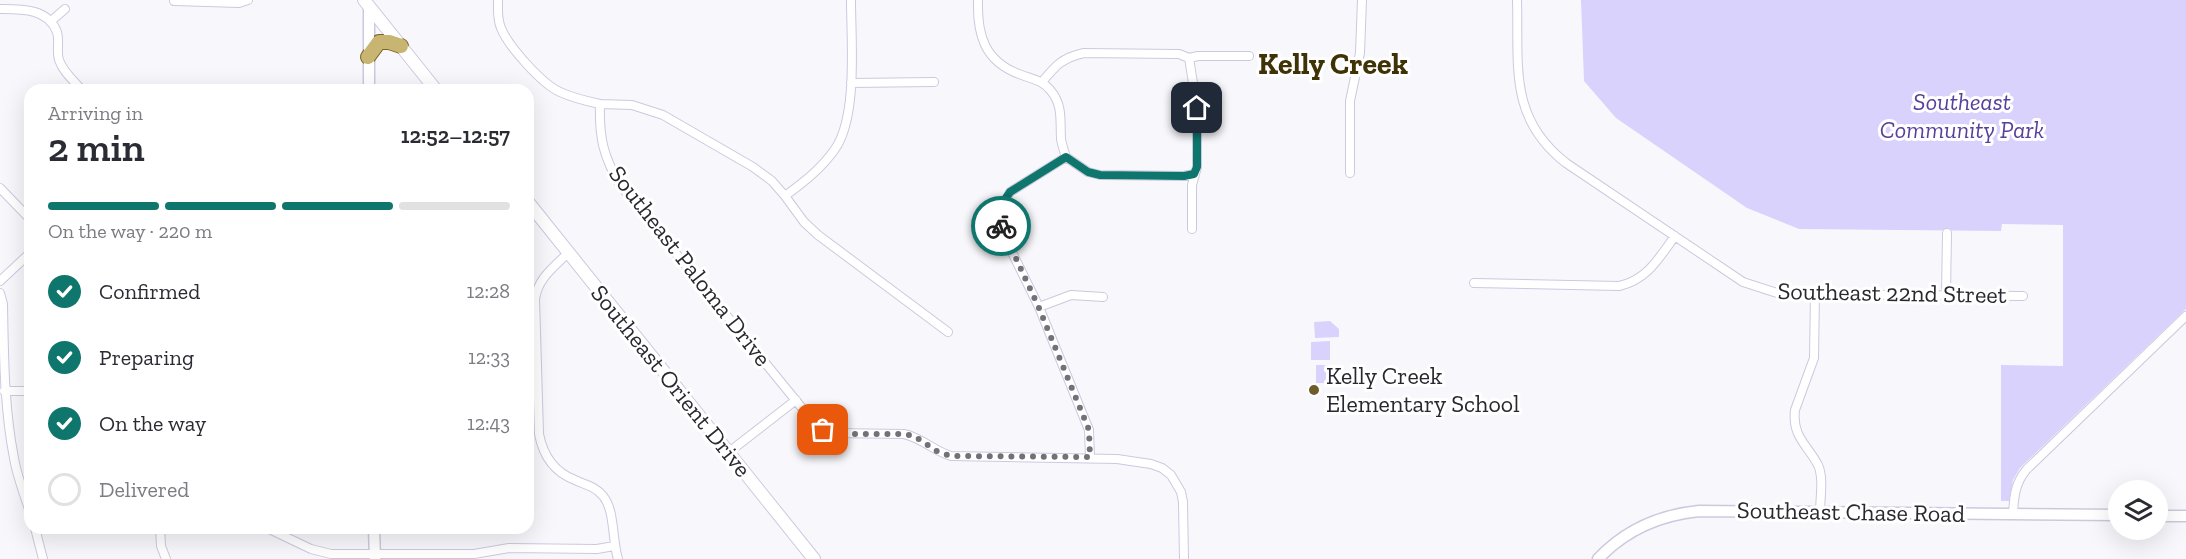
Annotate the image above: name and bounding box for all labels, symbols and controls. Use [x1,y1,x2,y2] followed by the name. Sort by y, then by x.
[1258,46,1408,82] district label: Kelly Creek
[1171,82,1222,133] pin
[1880,87,2045,144] park label: Southeast Community Park
[1180,91,1213,124] icon: home
[48,101,143,125] text: Arriving in
[401,122,510,149] text: 12:52–12:57
[48,124,145,171] text: 2 min
[603,160,778,372] street label: Southeast Paloma Drive
[971,196,1031,256] courier
[985,210,1018,243] icon: bike
[48,219,212,243] text: On the way · 220 m
[48,275,81,308] icon: check
[1777,276,2007,309] street label: Southeast 22nd Street
[99,278,200,305] text: Confirmed
[466,279,510,303] text: 12:28
[585,279,758,483] street label: Southeast Orient Drive
[48,341,81,374] icon: check
[99,344,194,371] text: Preparing
[468,345,510,369] text: 12:33
[1326,361,1520,418] place label: Kelly Creek Elementary School
[1307,383,1321,397] marker: Kelly Creek Elementary School
[797,404,848,455] pin
[48,407,81,440] icon: check
[99,410,206,437] text: On the way
[467,411,510,435] text: 12:43
[806,413,839,446] icon: bag
[99,476,189,503] text: Delivered
[2108,480,2168,540] map controls
[2108,480,2168,540] button: layers
[1737,495,1965,528] street label: Southeast Chase Road

